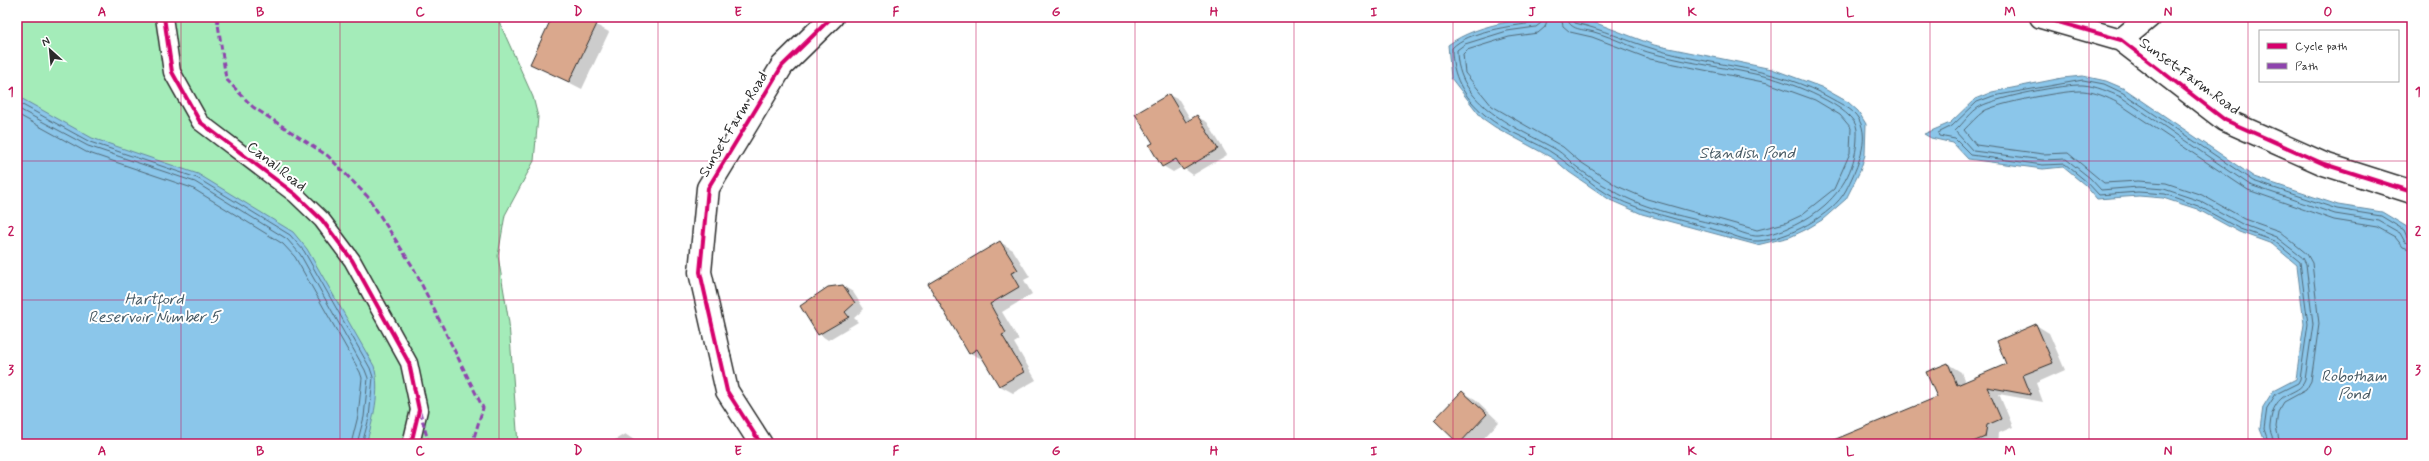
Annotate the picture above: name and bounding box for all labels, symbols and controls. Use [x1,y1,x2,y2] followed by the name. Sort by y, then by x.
[98,4,106,21] text: A
[256,4,265,21] text: B
[415,4,425,21] text: C
[574,4,583,21] text: D
[734,4,742,21] text: E
[893,4,900,21] text: F
[1052,4,1061,21] text: G
[1210,4,1219,21] text: H
[1371,4,1378,21] text: I
[1528,4,1536,21] text: J
[1687,4,1697,21] text: K
[1846,4,1855,21] text: L
[2004,4,2016,21] text: M
[2164,4,2173,21] text: N
[2324,4,2333,21] text: O
[30,30,70,70] north arrow
[2259,30,2399,82] legend
[39,34,52,50] text: N
[2135,34,2244,120] street label: Sunset Farm Road
[2295,39,2347,55] text: Cycle path
[2295,59,2318,75] text: Path
[694,68,773,181] street label: Sunset Farm Road
[8,84,14,101] text: 1
[2415,84,2421,101] text: 1
[242,137,310,196] street label: Canal Road
[1699,143,1797,164] water label: Standish Pond
[8,223,15,240] text: 2
[2415,223,2422,240] text: 2
[88,289,222,328] water label: Hartford Reservoir Number 5
[8,362,14,379] text: 3
[2415,362,2421,379] text: 3
[2321,366,2387,405] water label: Robotham Pond
[98,443,106,460] text: A
[256,443,265,460] text: B
[415,443,425,460] text: C
[574,443,583,460] text: D
[734,443,742,460] text: E
[893,443,900,460] text: F
[1052,443,1061,460] text: G
[1210,443,1219,460] text: H
[1371,443,1378,460] text: I
[1528,443,1536,460] text: J
[1687,443,1697,460] text: K
[1846,443,1855,460] text: L
[2004,443,2016,460] text: M
[2164,443,2173,460] text: N
[2324,443,2333,460] text: O

